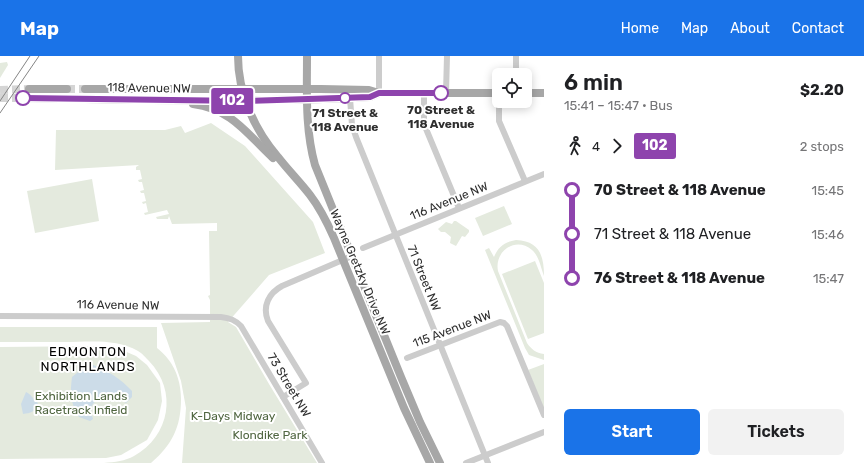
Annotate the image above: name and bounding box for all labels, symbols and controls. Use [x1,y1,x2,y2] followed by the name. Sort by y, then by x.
[20,17,59,40] text: Map
[621,20,659,37] text: Home
[681,20,708,37] text: Map
[730,20,770,37] text: About
[792,20,844,37] text: Contact
[492,68,532,108] map controls
[492,68,532,108] button: locate
[564,69,623,96] text: 6 min
[107,80,191,96] street label: 118 Avenue NW
[800,81,844,99] text: $2.20
[433,85,449,101] marker: 70 Street & 118 Avenue
[209,88,255,114] line badge: 102
[15,90,31,106] unlabelled marker
[219,92,245,109] text: 102
[339,92,351,104] marker: 71 Street & 118 Avenue
[564,98,673,113] text: 15:41 – 15:47 · Bus
[407,103,475,131] place label: 70 Street & 118 Avenue
[311,106,379,134] place label: 71 Street & 118 Avenue
[564,135,586,157] icon: walk
[606,135,628,157] icon: forward
[642,137,668,154] text: 102
[592,139,600,154] text: 4
[800,139,844,154] text: 2 stops
[408,179,490,223] street label: 116 Avenue NW
[594,181,766,199] text: 70 Street & 118 Avenue
[812,183,844,198] text: 15:45
[327,207,393,337] street label: Wayne Gretzky Drive NW
[594,225,751,243] text: 71 Street & 118 Avenue
[811,227,844,242] text: 15:46
[404,243,444,313] street label: 71 Street NW
[594,269,765,287] text: 76 Street & 118 Avenue
[813,271,844,286] text: 15:47
[76,297,160,313] street label: 116 Avenue NW
[411,307,494,350] street label: 115 Avenue NW
[40,344,136,374] district label: EDMONTON NORTHLANDS
[264,351,314,420] street label: 73 Street NW
[34,389,128,417] park label: Exhibition Lands Racetrack Infield
[191,409,276,423] park label: K-Days Midway
[564,409,700,455] button: Start
[708,409,844,455] button: Tickets
[233,428,308,442] park label: Klondike Park

